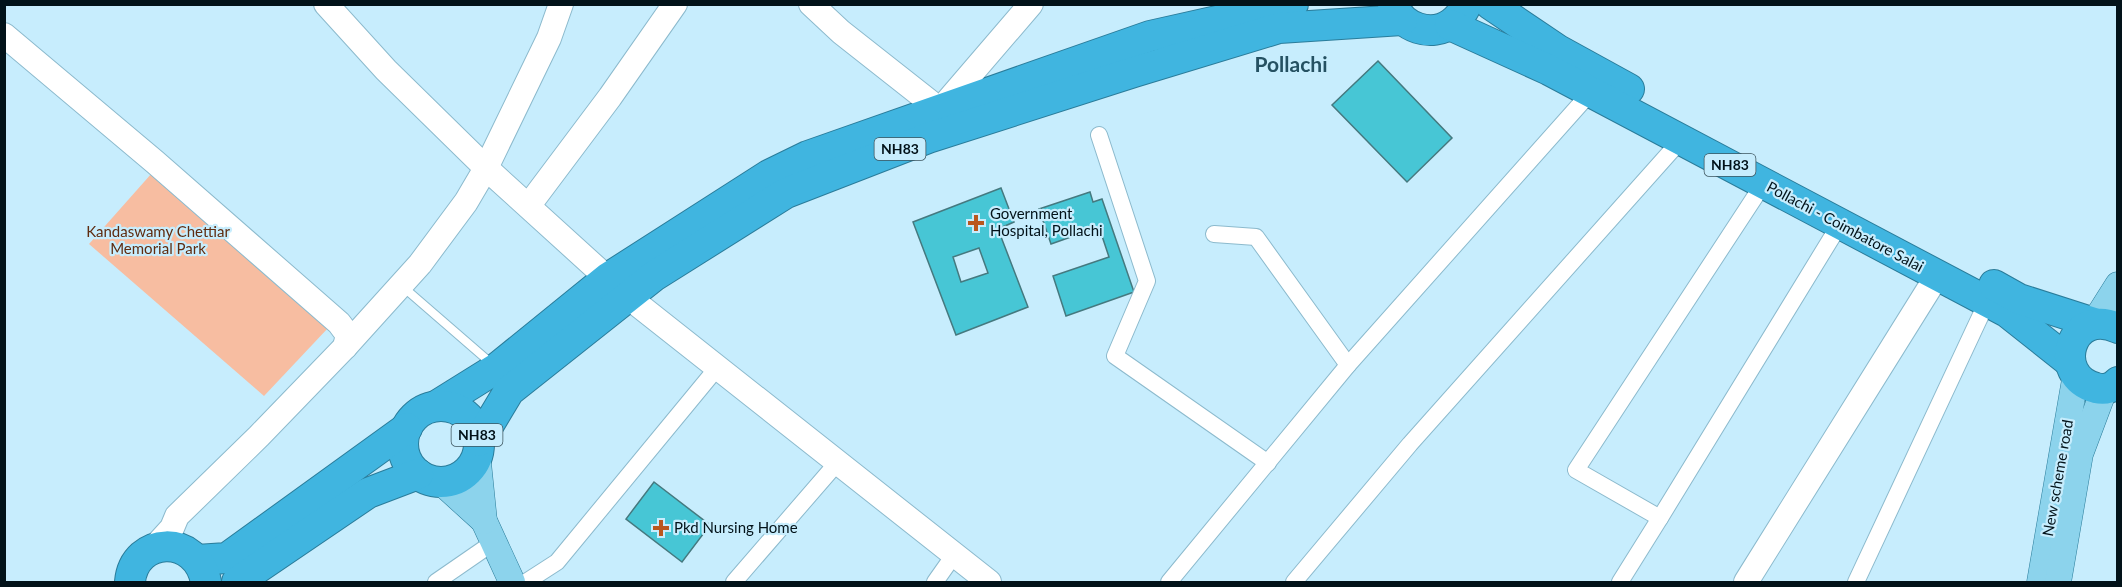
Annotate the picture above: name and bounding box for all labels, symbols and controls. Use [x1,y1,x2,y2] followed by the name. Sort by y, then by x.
[1255,51,1327,76] district label: Pollachi
[874,138,926,160] road number: NH83
[1704,154,1756,176] road number: NH83
[1764,177,1927,275] street label: Pollachi - Coimbatore Salai
[990,204,1103,239] place label: Government Hospital, Pollachi
[967,214,985,232] marker: Government Hospital, Pollachi
[86,222,230,257] park label: Kandaswamy Chettiar Memorial Park
[2038,418,2076,537] street label: New scheme road
[452,424,502,446] road number: NH83
[674,518,798,536] place label: Pkd Nursing Home
[652,519,670,537] marker: Pkd Nursing Home

